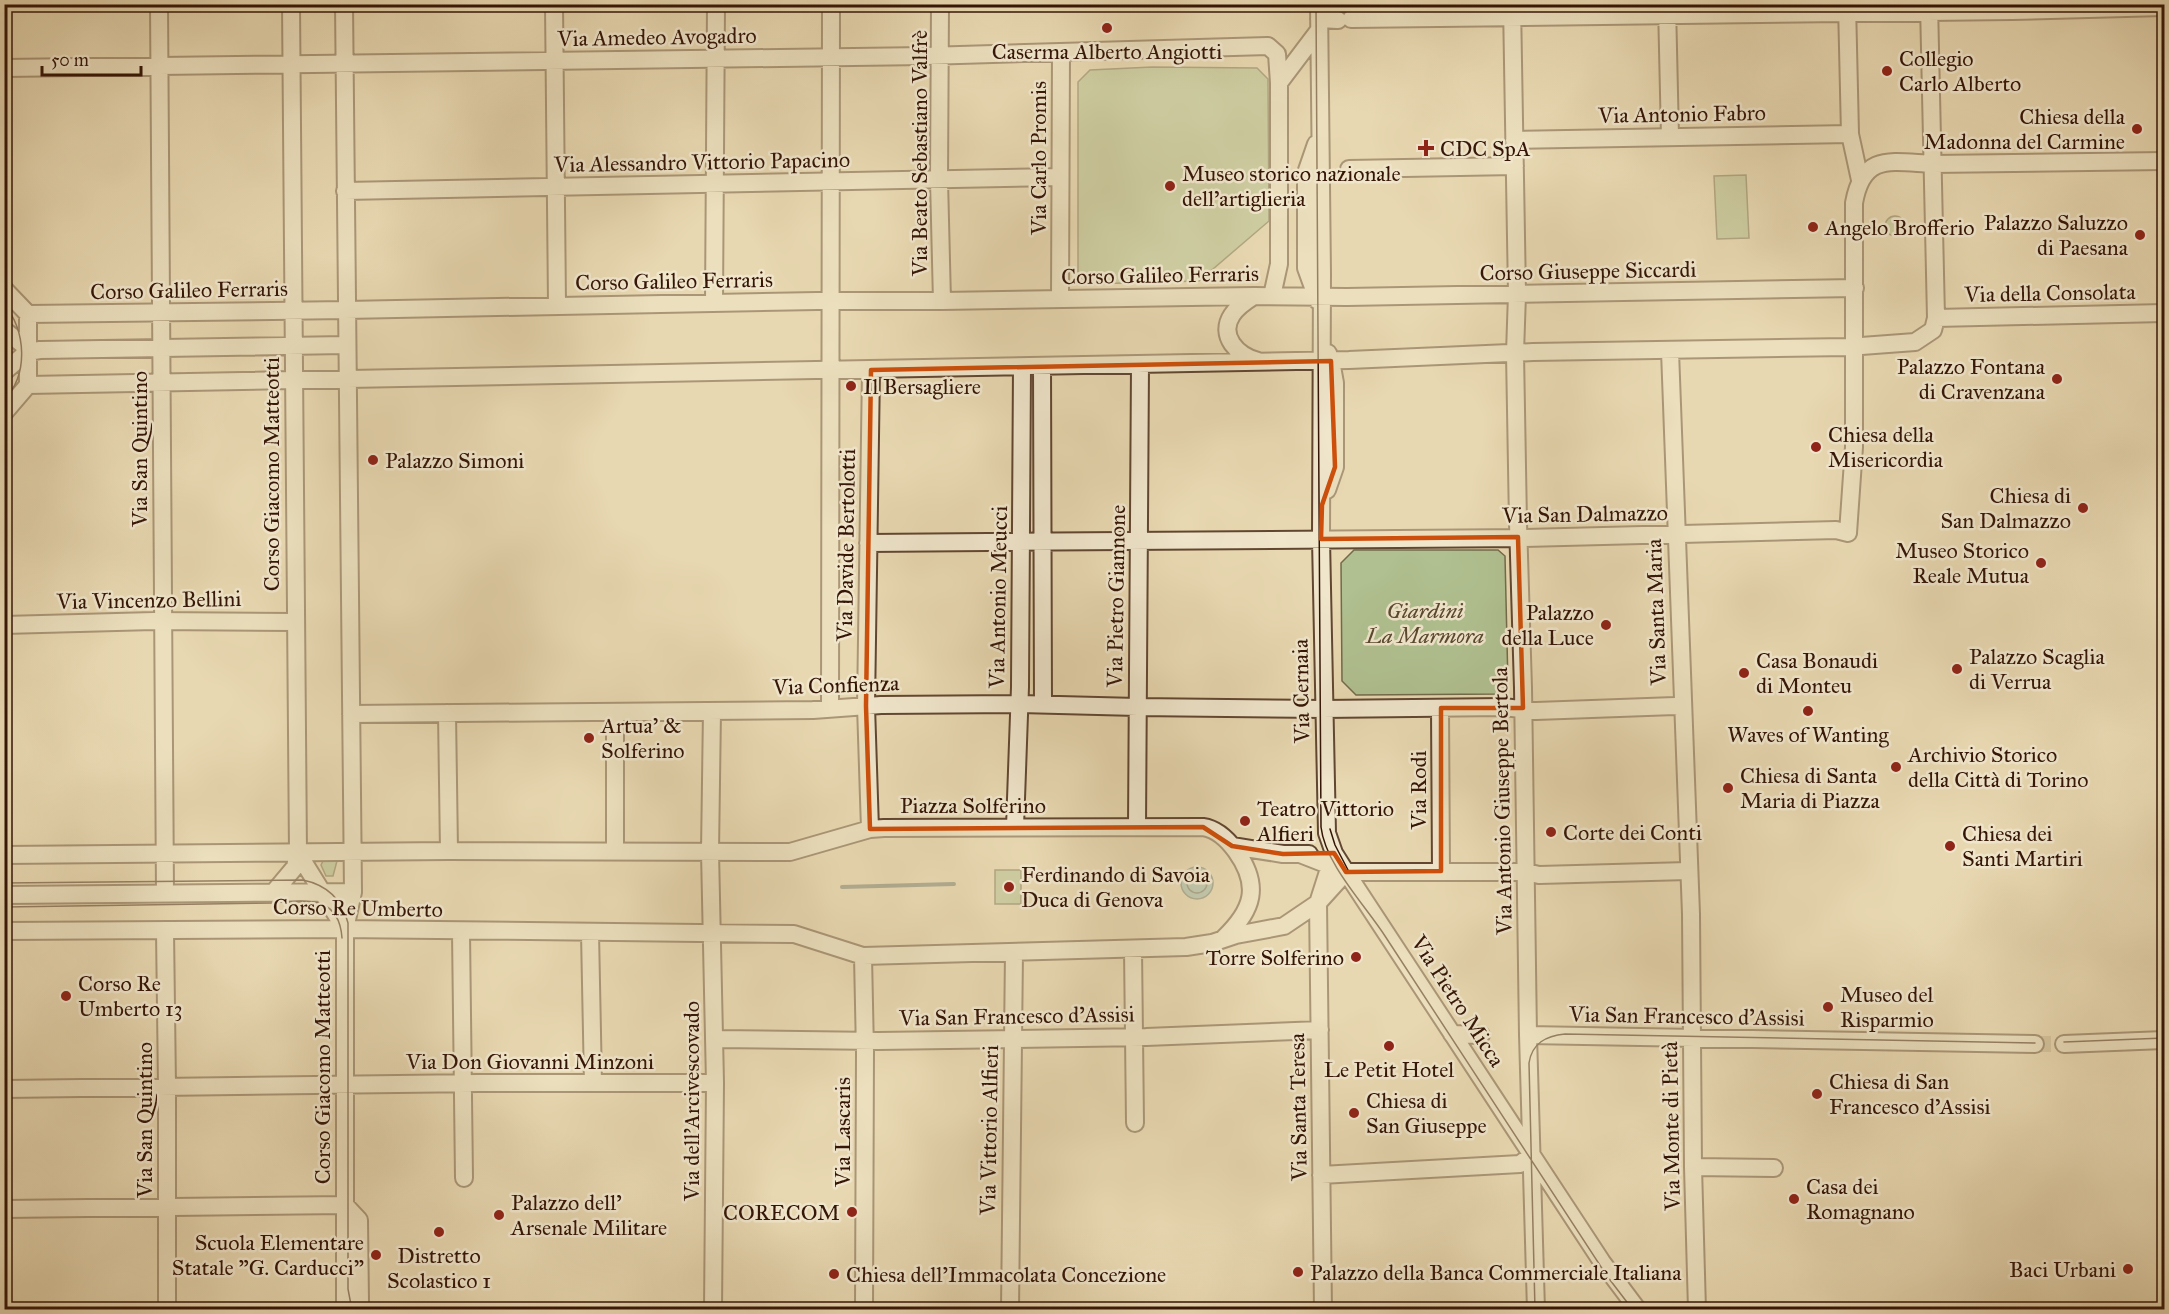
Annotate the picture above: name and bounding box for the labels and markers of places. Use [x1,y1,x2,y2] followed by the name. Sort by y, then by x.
[1100,21,1114,35] marker: Caserma Alberto Angiotti
[992,38,1222,65] place label: Caserma Alberto Angiotti
[1899,45,2021,97] place label: Collegio Carlo Alberto
[1880,64,1894,78] marker: Collegio Carlo Alberto
[1924,103,2126,155] place label: Chiesa della Madonna del Carmine
[2130,122,2144,136] marker: Chiesa della Madonna del Carmine
[1440,135,1531,162] place label: CDC SpA
[1417,139,1435,157] marker: CDC SpA
[1182,160,1401,212] place label: Museo storico nazionale dell'artiglieria
[1163,179,1177,193] marker: Museo storico nazionale dell'artiglieria
[1984,209,2129,261] place label: Palazzo Saluzzo di Paesana
[1824,214,1975,241] place label: Angelo Brofferio
[1806,220,1820,234] marker: Angelo Brofferio
[2133,228,2147,242] marker: Palazzo Saluzzo di Paesana
[1897,353,2046,405] place label: Palazzo Fontana di Cravenzana
[2050,372,2064,386] marker: Palazzo Fontana di Cravenzana
[863,373,981,400] place label: Il Bersagliere
[844,379,858,393] marker: Il Bersagliere
[1828,421,1944,473] place label: Chiesa della Misericordia
[1809,440,1823,454] marker: Chiesa della Misericordia
[385,447,524,474] place label: Palazzo Simoni
[366,453,380,467] marker: Palazzo Simoni
[1940,482,2071,534] place label: Chiesa di San Dalmazzo
[2076,501,2090,515] marker: Chiesa di San Dalmazzo
[1895,537,2030,589] place label: Museo Storico Reale Mutua
[2034,556,2048,570] marker: Museo Storico Reale Mutua
[1501,599,1594,651] place label: Palazzo della Luce
[1599,618,1613,632] marker: Palazzo della Luce
[1969,643,2106,695] place label: Palazzo Scaglia di Verrua
[1756,647,1878,699] place label: Casa Bonaudi di Monteu
[1950,662,1964,676] marker: Palazzo Scaglia di Verrua
[1737,666,1751,680] marker: Casa Bonaudi di Monteu
[1801,704,1815,718] marker: Waves of Wanting
[600,712,685,764] place label: Artua' & Solferino
[1727,721,1889,748] place label: Waves of Wanting
[582,731,596,745] marker: Artua' & Solferino
[1907,741,2088,793] place label: Archivio Storico della Città di Torino
[1889,760,1903,774] marker: Archivio Storico della Città di Torino
[1740,762,1880,814] place label: Chiesa di Santa Maria di Piazza
[1721,781,1735,795] marker: Chiesa di Santa Maria di Piazza
[1256,795,1394,847] place label: Teatro Vittorio Alfieri
[1238,814,1252,828] marker: Teatro Vittorio Alfieri
[1563,819,1702,846] place label: Corte dei Conti
[1962,820,2083,872] place label: Chiesa dei Santi Martiri
[1544,825,1558,839] marker: Corte dei Conti
[1943,839,1957,853] marker: Chiesa dei Santi Martiri
[1021,861,1211,913] place label: Ferdinando di Savoia Duca di Genova
[1002,880,1016,894] marker: Ferdinando di Savoia Duca di Genova
[1206,944,1344,971] place label: Torre Solferino
[1349,950,1363,964] marker: Torre Solferino
[78,970,183,1022] place label: Corso Re Umberto 13
[1840,981,1934,1033] place label: Museo del Risparmio
[59,989,73,1003] marker: Corso Re Umberto 13
[1821,1000,1835,1014] marker: Museo del Risparmio
[1382,1039,1396,1053] marker: Le Petit Hotel
[1324,1056,1454,1083] place label: Le Petit Hotel
[1829,1068,1991,1120] place label: Chiesa di San Francesco d'Assisi
[1366,1087,1487,1139] place label: Chiesa di San Giuseppe
[1810,1087,1824,1101] marker: Chiesa di San Francesco d'Assisi
[1347,1106,1361,1120] marker: Chiesa di San Giuseppe
[1806,1173,1915,1225] place label: Casa dei Romagnano
[510,1189,667,1241] place label: Palazzo dell' Arsenale Militare
[1787,1192,1801,1206] marker: Casa dei Romagnano
[723,1199,840,1226] place label: CORECOM
[845,1205,859,1219] marker: CORECOM
[492,1208,506,1222] marker: Palazzo dell' Arsenale Militare
[432,1225,446,1239] marker: Distretto Scolastico 1
[172,1229,364,1281] place label: Scuola Elementare Statale "G. Carducci"
[387,1242,491,1294] place label: Distretto Scolastico 1
[369,1248,383,1262] marker: Scuola Elementare Statale "G. Carducci"
[2009,1256,2116,1283] place label: Baci Urbani
[1310,1259,1682,1286] place label: Palazzo della Banca Commerciale Italiana
[846,1261,1166,1288] place label: Chiesa dell'Immacolata Concezione
[2121,1262,2135,1276] marker: Baci Urbani
[1291,1265,1305,1279] marker: Palazzo della Banca Commerciale Italiana
[827,1267,841,1281] marker: Chiesa dell'Immacolata Concezione

